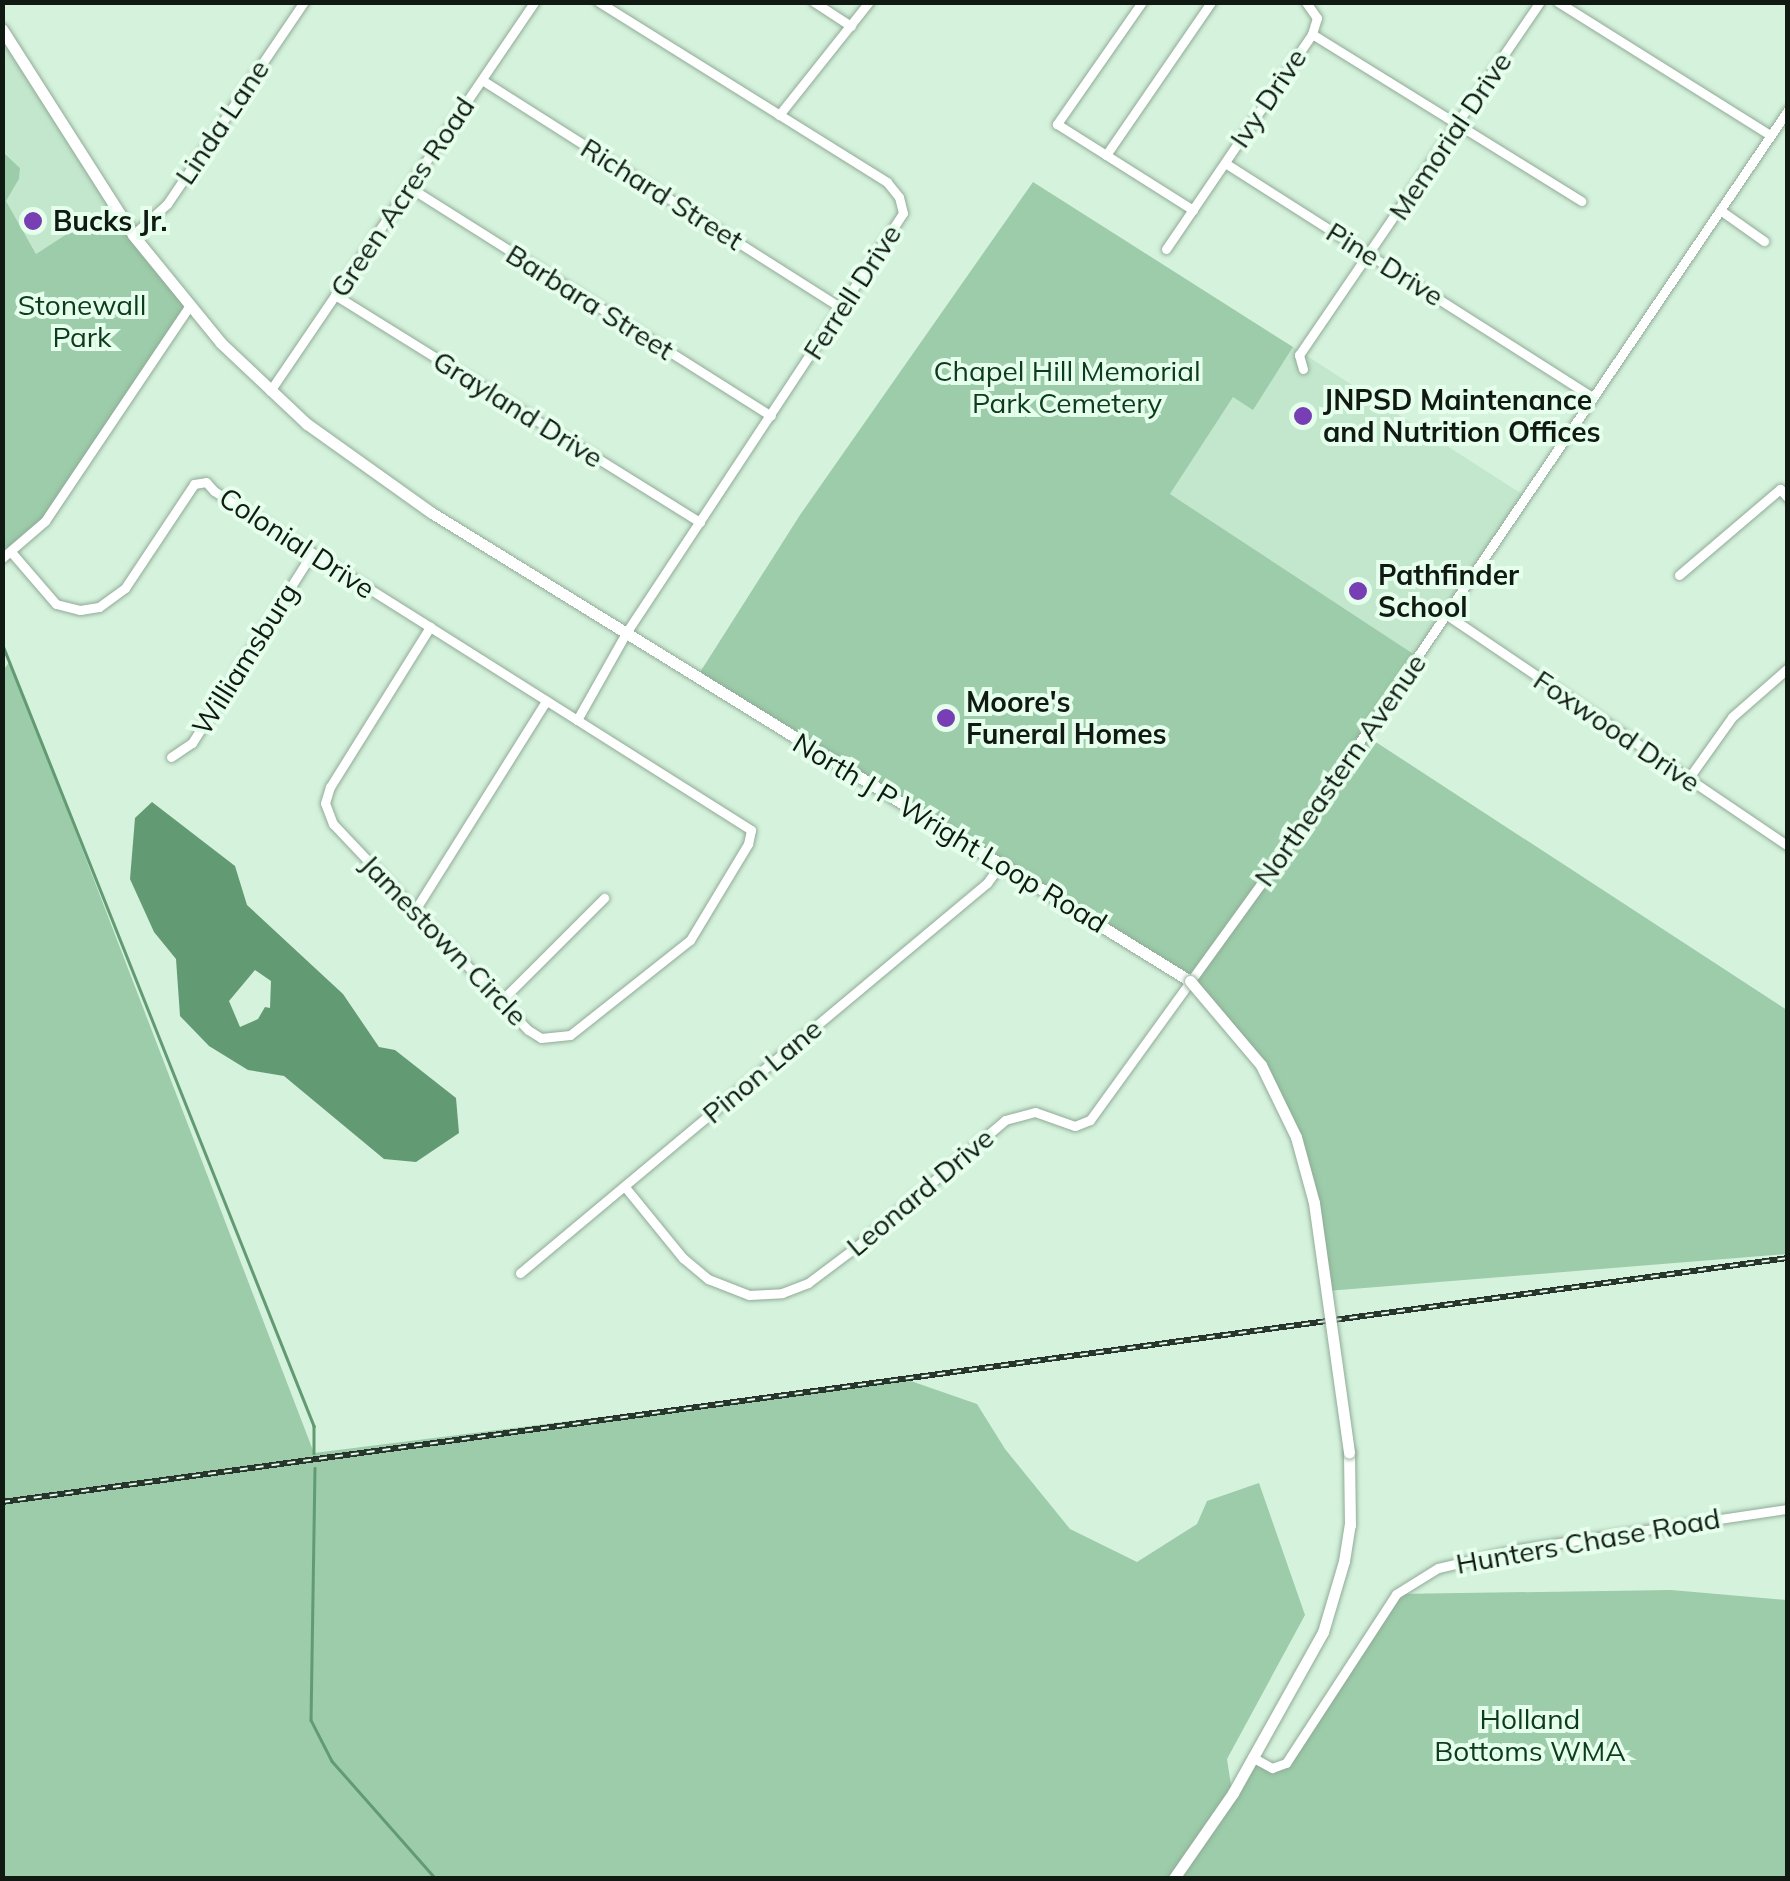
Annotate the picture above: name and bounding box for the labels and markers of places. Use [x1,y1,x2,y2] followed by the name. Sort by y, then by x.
[53,204,167,238] place label: Bucks Jr.
[22,210,44,232] marker: Bucks Jr.
[1323,383,1601,449] place label: JNPSD Maintenance and Nutrition Offices
[1292,405,1314,427] marker: JNPSD Maintenance and Nutrition Offices
[1378,558,1519,624] place label: Pathfinder School
[1347,580,1369,602] marker: Pathfinder School
[966,685,1167,751] place label: Moore's Funeral Homes
[935,707,957,729] marker: Moore's Funeral Homes

